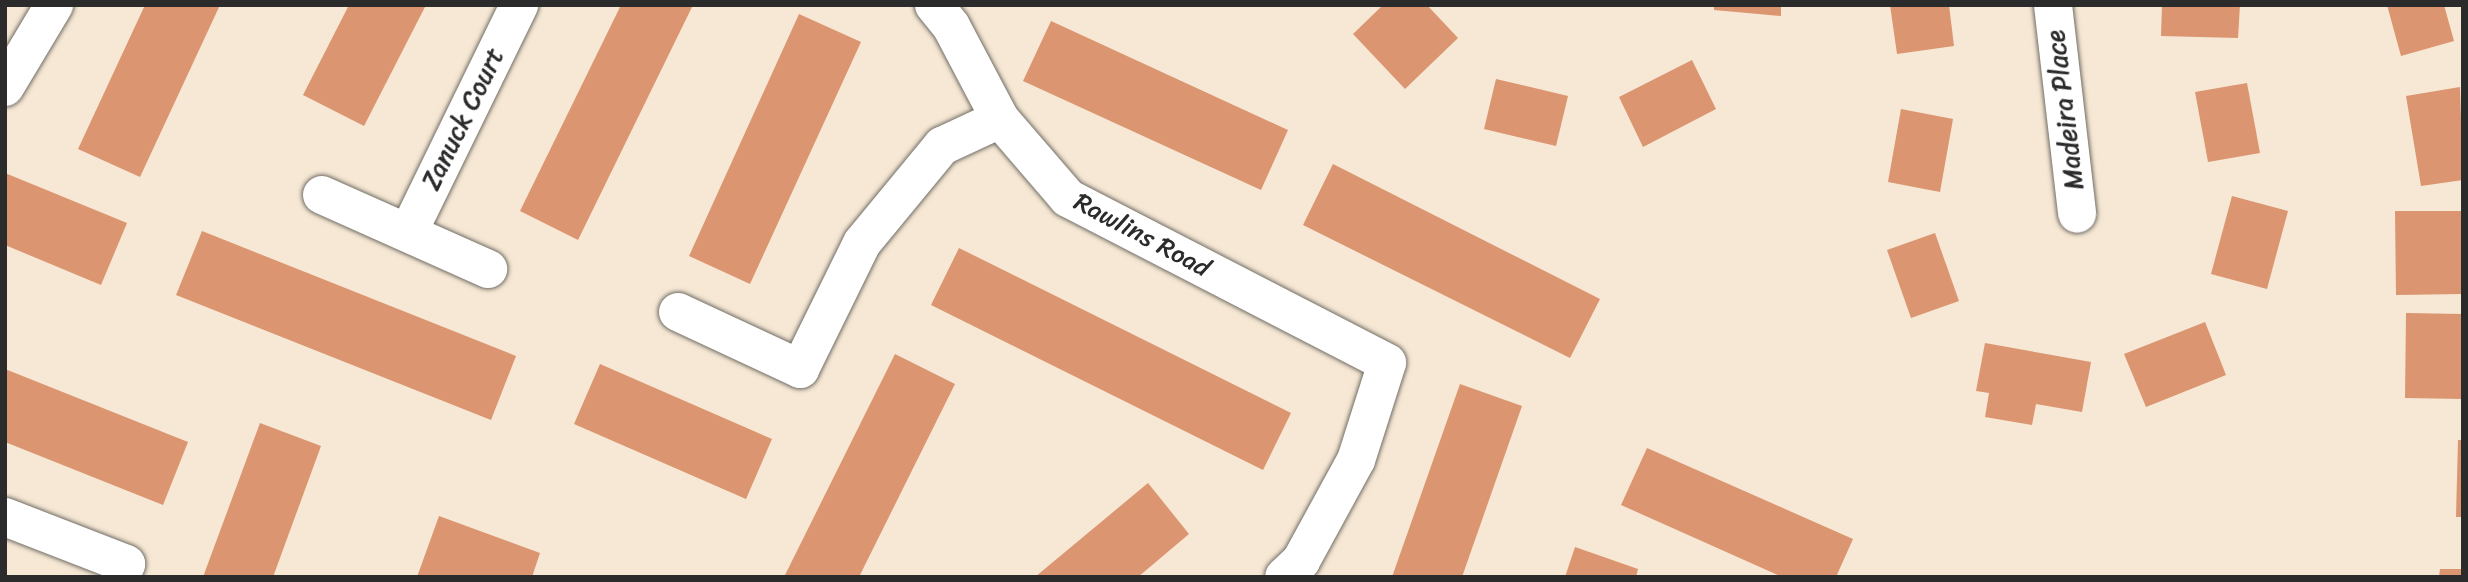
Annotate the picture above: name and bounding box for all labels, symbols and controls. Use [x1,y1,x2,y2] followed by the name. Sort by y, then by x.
[2040,28,2090,192] street label: Madeira Place
[415,43,511,195] street label: Zanuck Court
[1068,186,1216,284] street label: Rawlins Road

